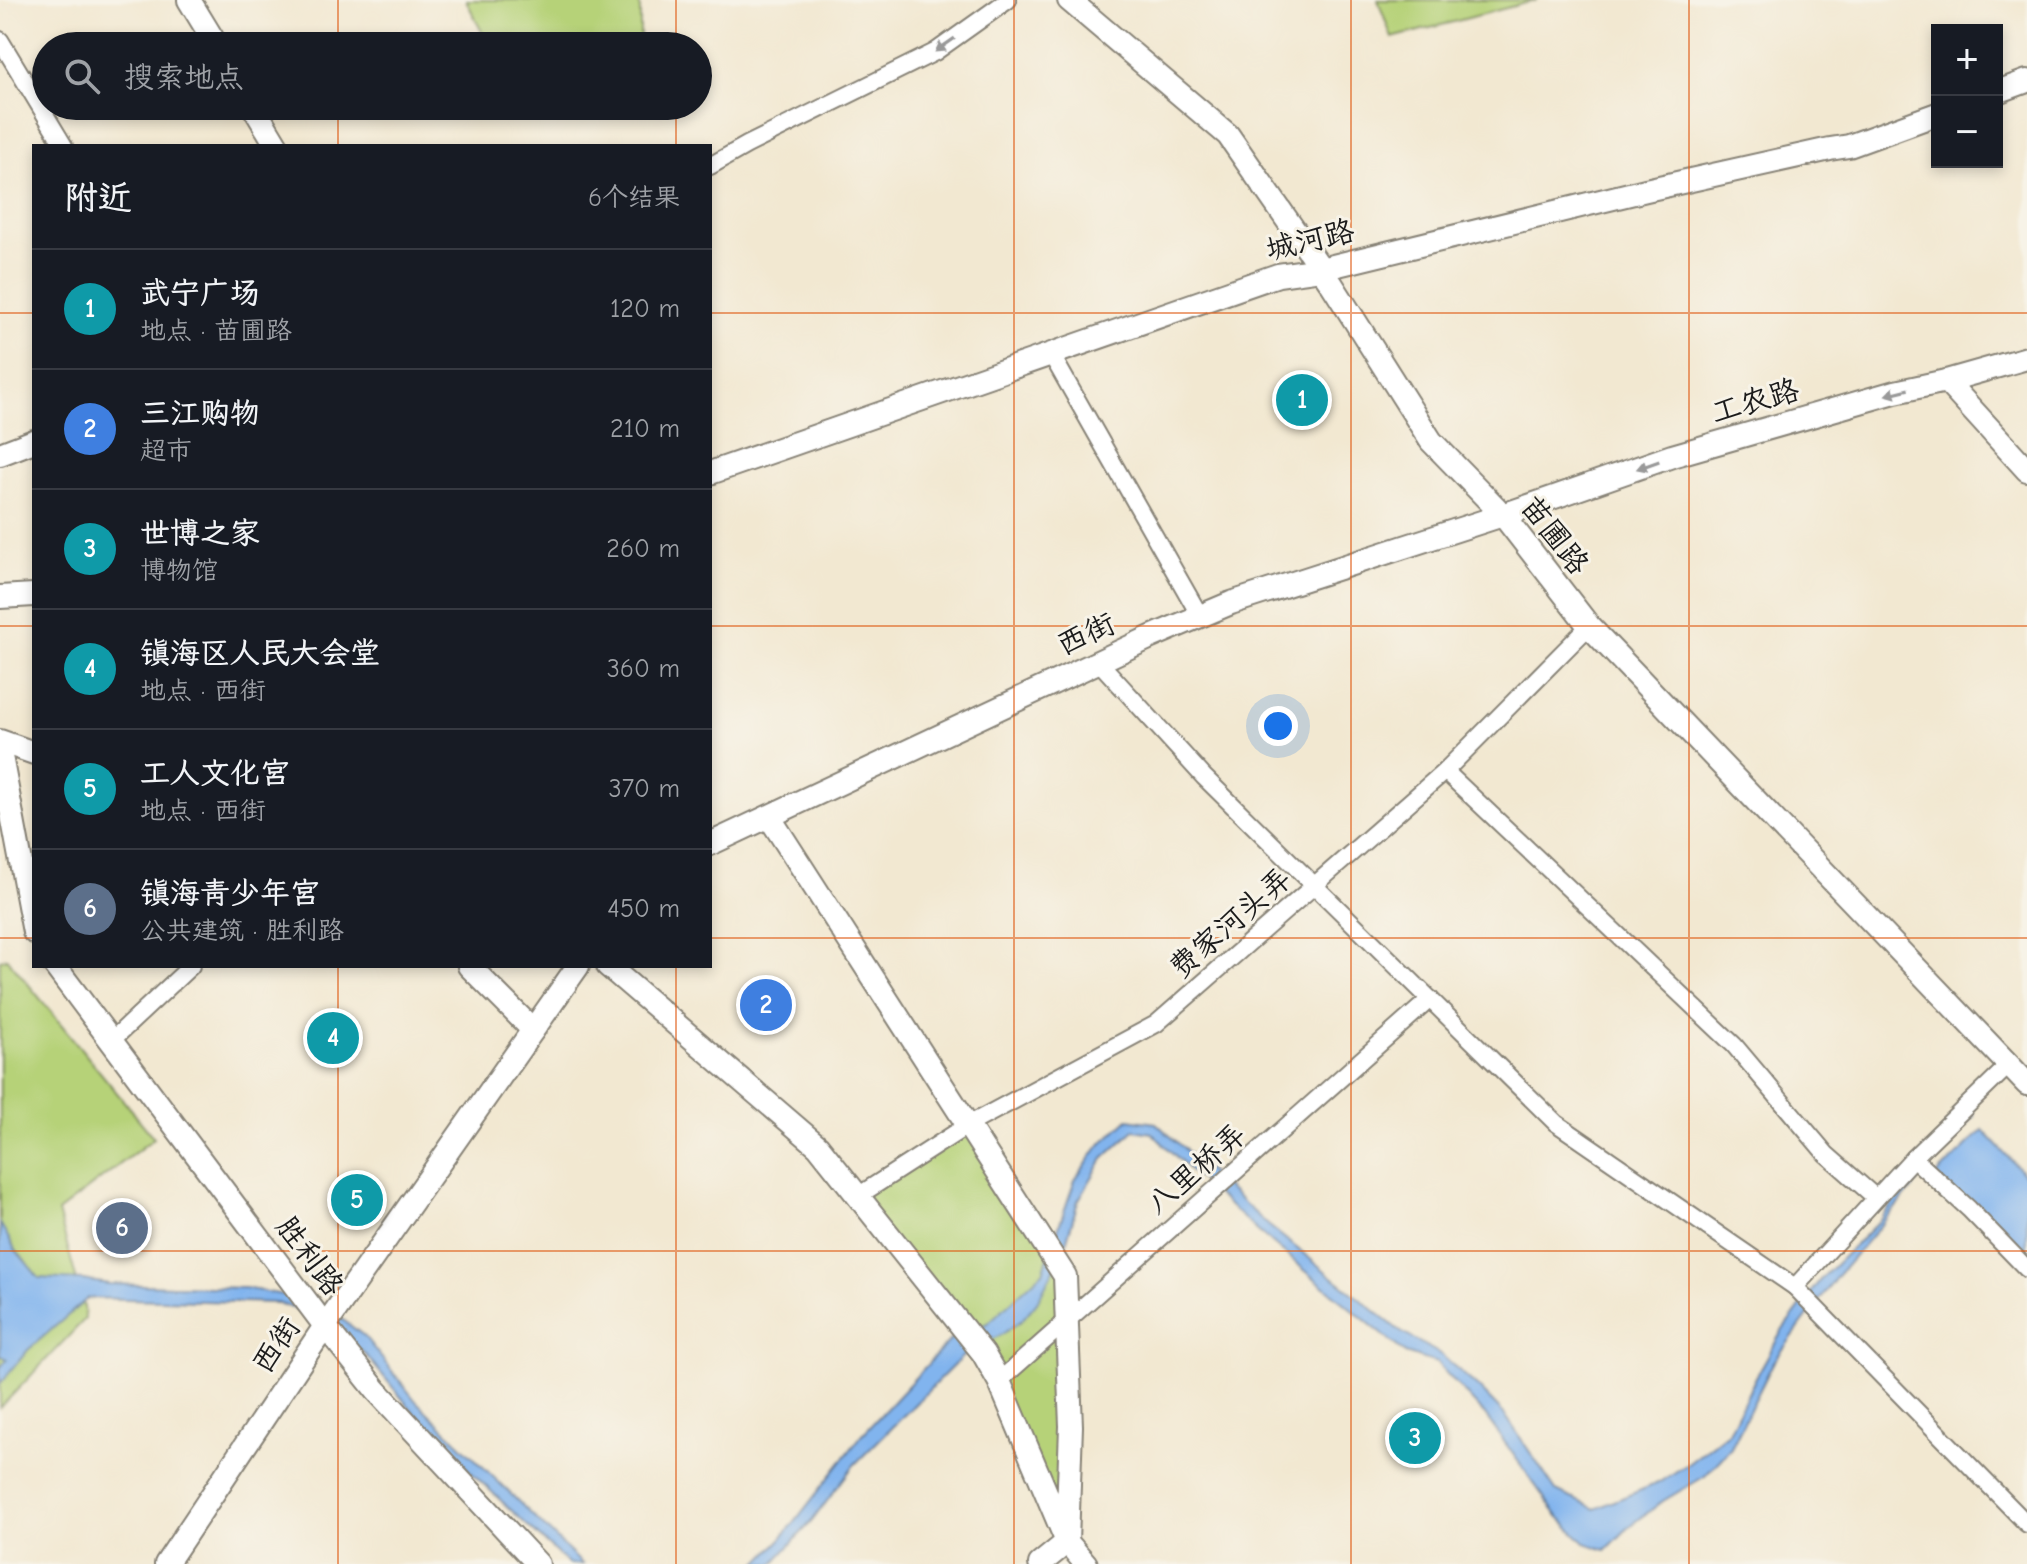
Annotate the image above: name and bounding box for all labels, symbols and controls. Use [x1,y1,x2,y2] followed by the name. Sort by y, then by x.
[1931,24,2003,168] map controls
[1931,24,2003,96] button: +
[32,32,712,120] search box
[934,37,955,52] one-way arrow
[60,54,104,98] icon: search
[124,60,244,95] text: 搜索地点
[1931,96,2003,168] button: −
[64,178,132,218] text: 附近
[588,183,680,213] text: 6个结果
[1262,213,1358,268] street label: 城河路
[140,276,260,311] text: 武宁广场
[85,294,95,324] text: 1
[610,294,680,324] text: 120 m
[140,316,292,346] text: 地点 · 苗圃路
[1276,370,1328,430] pin: 1
[1707,372,1803,431] street label: 工农路
[1885,387,1910,399] one-way arrow
[140,396,260,431] text: 三江购物
[84,414,96,444] text: 2
[610,414,680,444] text: 210 m
[140,436,192,466] text: 超市
[1636,459,1660,471] one-way arrow
[1513,489,1596,582] street label: 苗圃路
[140,516,260,551] text: 世博之家
[84,534,96,564] text: 3
[606,534,680,564] text: 260 m
[140,556,218,586] text: 博物馆
[1052,606,1121,663] street label: 西街
[140,636,380,671] text: 镇海区人民大会堂
[84,654,96,684] text: 4
[607,654,680,684] text: 360 m
[140,676,266,706] text: 地点 · 西街
[1258,706,1298,746] your location
[140,756,290,791] text: 工人文化宫
[83,774,97,804] text: 5
[609,774,680,804] text: 370 m
[140,796,266,826] text: 地点 · 西街
[1162,861,1298,986] street label: 费家河头弄
[140,876,320,911] text: 镇海青少年宫
[83,894,97,924] text: 6
[607,894,680,924] text: 450 m
[140,916,344,946] text: 公共建筑 · 胜利路
[740,975,792,1035] pin: 2
[307,1008,359,1068] pin: 4
[1140,1117,1253,1222] street label: 八里桥弄
[331,1170,383,1230] pin: 5
[96,1198,148,1258] pin: 6
[269,1210,351,1303] street label: 胜利路
[245,1311,308,1380] street label: 西街
[1389,1408,1441,1468] pin: 3

